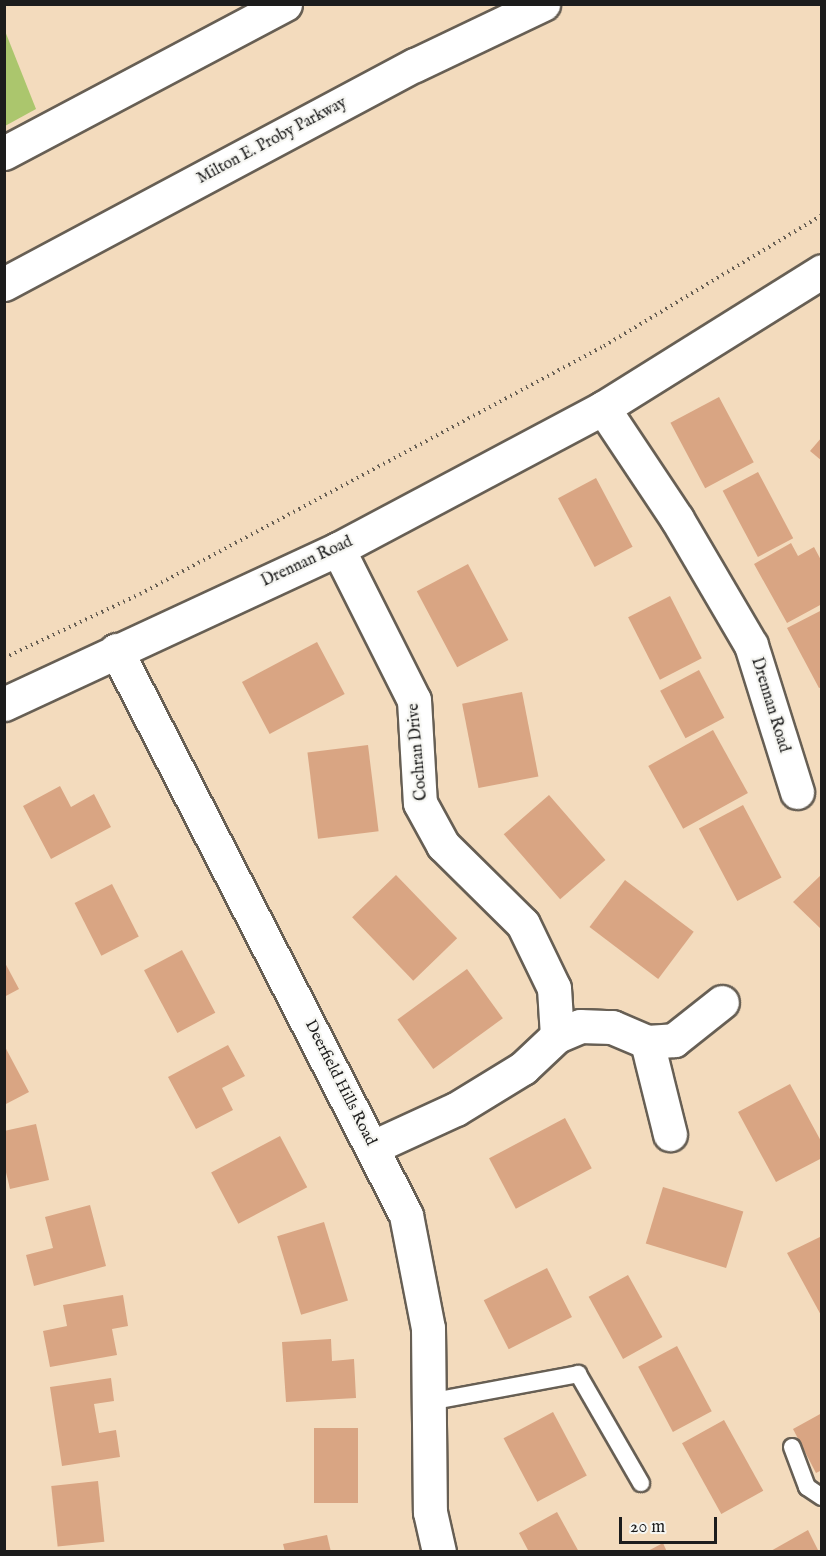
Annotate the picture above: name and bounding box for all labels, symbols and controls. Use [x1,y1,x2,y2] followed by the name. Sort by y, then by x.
[194,93,350,189] street label: Milton E. Proby Parkway
[258,533,356,591] street label: Drennan Road
[746,655,794,755] street label: Drennan Road
[404,703,432,801] street label: Cochran Drive
[300,1017,380,1149] street label: Deerfield Hills Road
[622,1505,720,1543] scale bar
[630,1516,665,1539] text: 20 m

